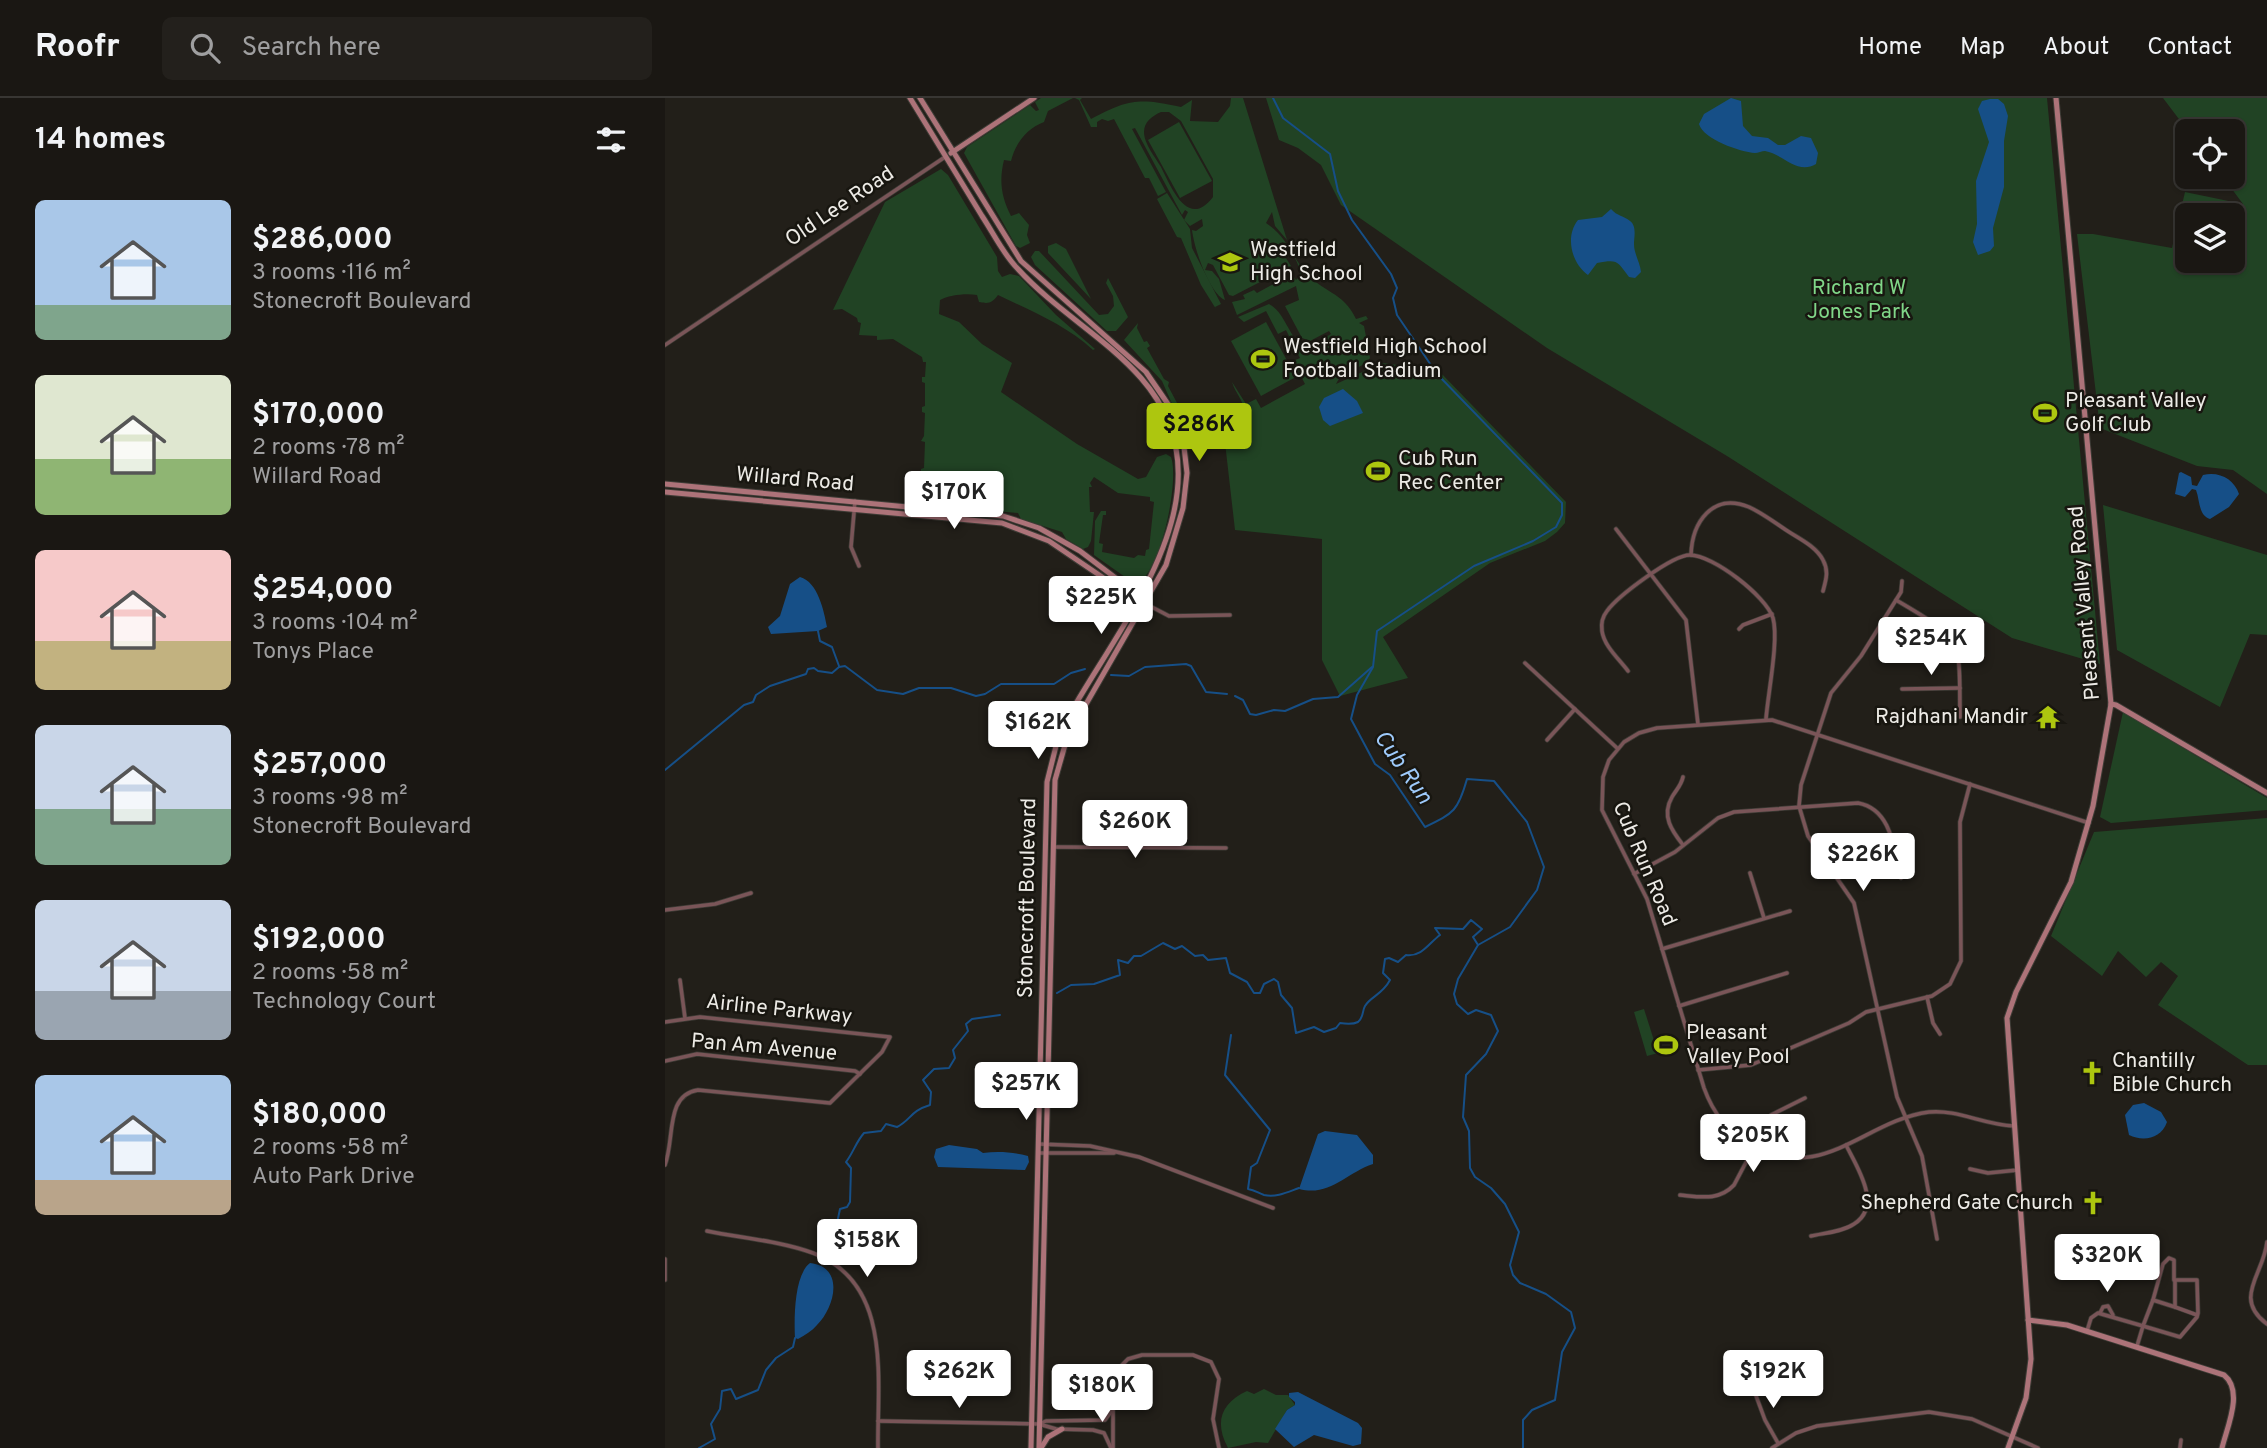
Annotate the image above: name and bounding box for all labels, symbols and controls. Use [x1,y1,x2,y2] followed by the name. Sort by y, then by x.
[162,17,652,80] search box
[35,27,120,69] text: Roofr
[186,29,224,67] icon: search
[242,32,381,65] text: Search here
[1858,33,1922,63] text: Home
[1960,33,2005,63] text: Map
[2043,33,2109,63] text: About
[2147,33,2232,63] text: Contact
[2175,119,2245,273] map controls
[2175,119,2245,189] button: locate
[592,121,630,159] icon: filters
[35,122,166,159] text: 14 homes
[780,161,900,253] street label: Old Lee Road
[2175,203,2245,273] button: layers
[252,222,393,259] text: $286,000
[91,228,175,312] icon: home
[1250,237,1363,288] place label: Westfield High School
[1216,248,1244,276] school or university icon: Westfield High School
[252,259,411,288] text: 3 rooms · 116 m²
[1807,275,1911,326] park label: Richard W Jones Park
[252,288,471,317] text: Stonecroft Boulevard
[1283,334,1487,385] place label: Westfield High School Football Stadium
[1249,345,1277,373] sports icon: Westfield High School Football Stadium
[2065,388,2207,439] place label: Pleasant Valley Golf Club
[252,397,385,434] text: $170,000
[2031,399,2059,427] sports icon: Pleasant Valley Golf Club
[91,403,175,487] icon: home
[1150,404,1248,463] pin: $286K
[1163,411,1235,440] text: $286K
[252,434,405,463] text: 2 rooms · 78 m²
[1398,446,1503,497] place label: Cub Run Rec Center
[1364,457,1392,485] sports icon: Cub Run Rec Center
[735,461,855,499] street label: Willard Road
[252,463,382,492] text: Willard Road
[905,472,1003,531] pin: $170K
[921,479,987,508] text: $170K
[2063,505,2107,701] street label: Pleasant Valley Road
[252,572,393,609] text: $254,000
[1052,576,1150,636] pin: $225K
[91,578,175,662] icon: home
[1065,584,1137,613] text: $225K
[252,609,417,638] text: 3 rooms · 104 m²
[1882,618,1980,677] pin: $254K
[1894,625,1968,654] text: $254K
[252,638,374,667] text: Tonys Place
[989,702,1087,761] pin: $162K
[2034,703,2062,731] temple icon: Rajdhani Mandir
[1875,704,2028,731] place label: Rajdhani Mandir
[1004,709,1072,738] text: $162K
[1366,725,1438,811] water label: Cub Run
[252,747,387,784] text: $257,000
[91,753,175,837] icon: home
[252,784,408,813] text: 3 rooms · 98 m²
[1606,797,1682,931] street label: Cub Run Road
[1013,798,1043,998] street label: Stonecroft Boulevard
[1086,800,1184,860] pin: $260K
[1098,808,1172,837] text: $260K
[252,813,471,842] text: Stonecroft Boulevard
[1814,834,1912,893] pin: $226K
[1827,841,1899,870] text: $226K
[252,922,386,959] text: $192,000
[91,928,175,1012] icon: home
[252,959,408,988] text: 2 rooms · 58 m²
[252,988,436,1017] text: Technology Court
[705,989,853,1031] street label: Airline Parkway
[1686,1020,1790,1071] place label: Pleasant Valley Pool
[690,1028,838,1068] street label: Pan Am Avenue
[1652,1031,1680,1059] sports icon: Pleasant Valley Pool
[2112,1048,2232,1099] place label: Chantilly Bible Church
[2078,1059,2106,1087] church icon: Chantilly Bible Church
[977,1062,1075,1122] pin: $257K
[991,1070,1061,1099] text: $257K
[252,1097,387,1134] text: $180,000
[91,1103,175,1187] icon: home
[1704,1114,1802,1174] pin: $205K
[1716,1122,1790,1151] text: $205K
[252,1134,408,1163] text: 2 rooms · 58 m²
[252,1163,415,1192] text: Auto Park Drive
[2079,1189,2107,1217] church icon: Shepherd Gate Church
[1860,1190,2073,1217] place label: Shepherd Gate Church
[818,1220,916,1279] pin: $158K
[833,1227,901,1256] text: $158K
[2058,1234,2156,1294] pin: $320K
[2071,1242,2143,1271] text: $320K
[910,1350,1008,1410] pin: $262K
[1724,1350,1822,1410] pin: $192K
[923,1358,995,1387] text: $262K
[1739,1358,1807,1387] text: $192K
[1053,1364,1151,1424] pin: $180K
[1068,1372,1136,1401] text: $180K

